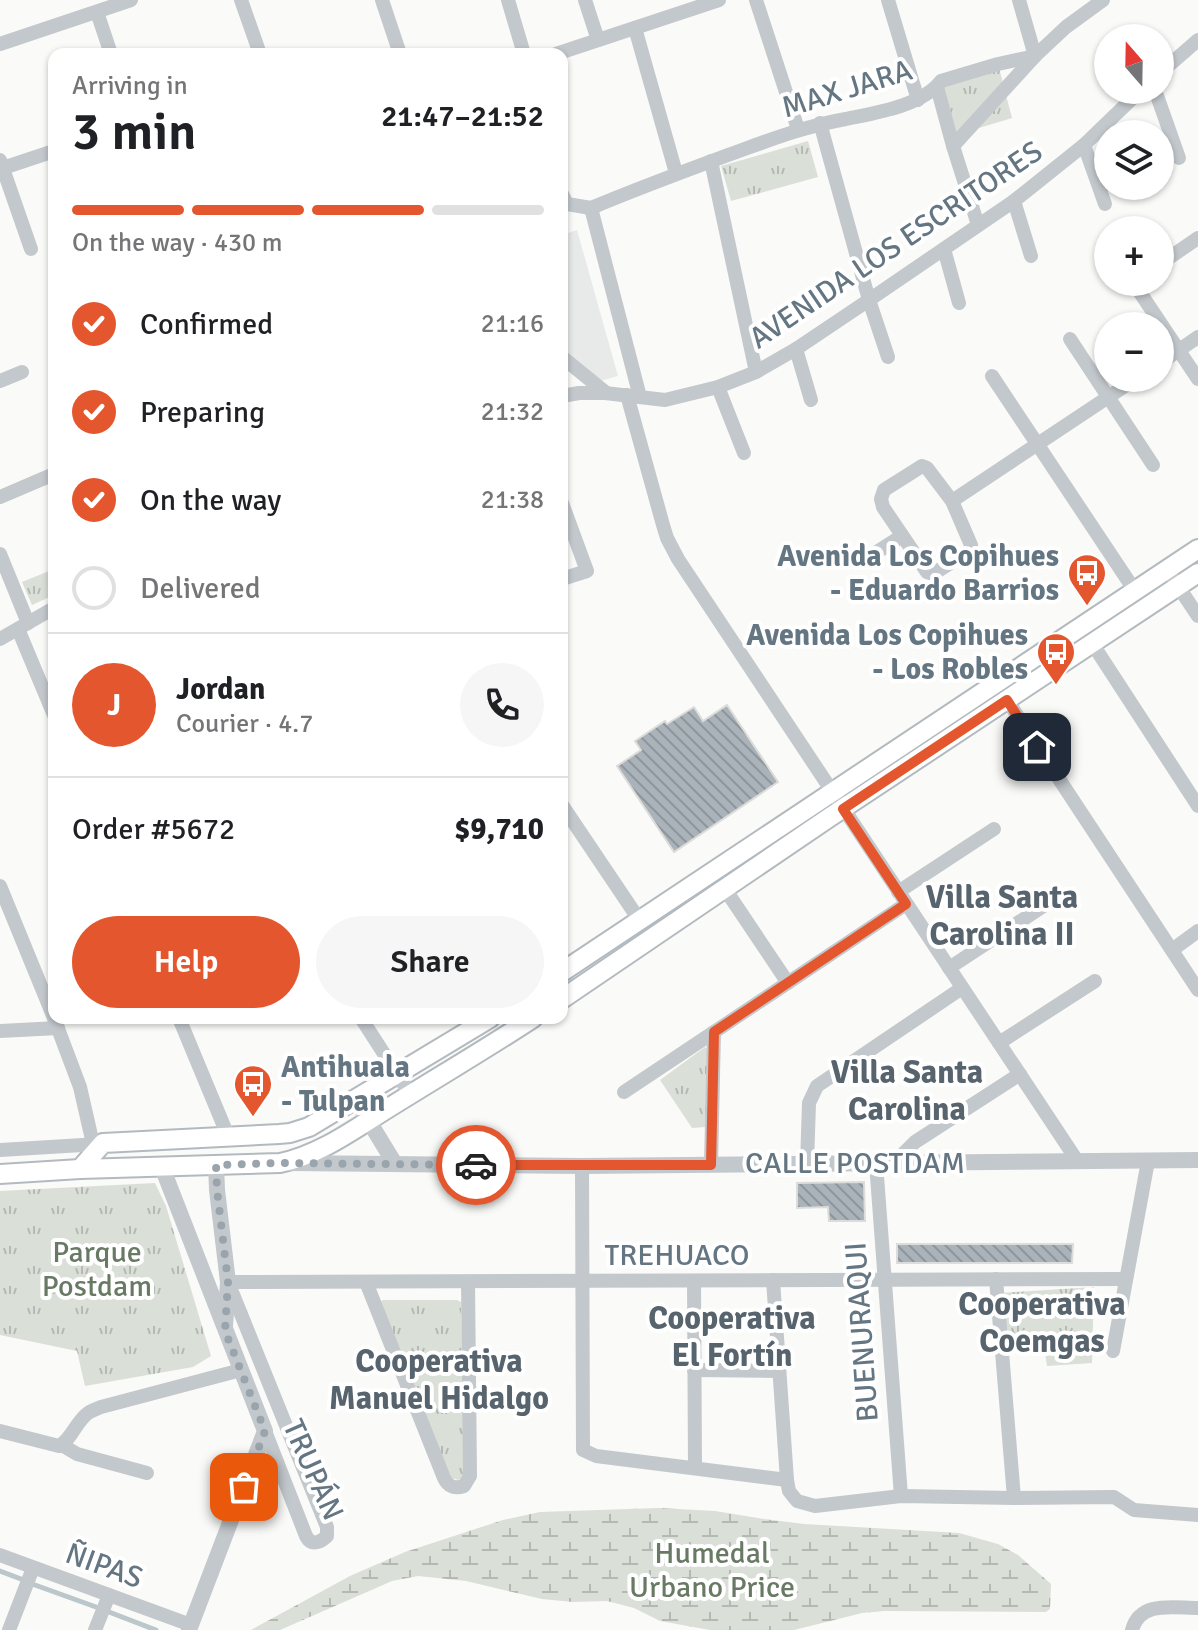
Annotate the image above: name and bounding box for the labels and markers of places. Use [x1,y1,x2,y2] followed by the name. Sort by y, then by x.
[777,538,1059,609] place label: Avenida Los Copihues - Eduardo Barrios
[1066,552,1108,607] bus stop icon: Avenida Los Copihues - Eduardo Barrios
[746,617,1028,688] place label: Avenida Los Copihues - Los Robles
[1035,631,1077,686] bus stop icon: Avenida Los Copihues - Los Robles
[1003,713,1071,781] pin
[281,1049,410,1120] place label: Antihuala - Tulpan
[232,1063,274,1118] bus stop icon: Antihuala - Tulpan
[210,1453,278,1521] pin

